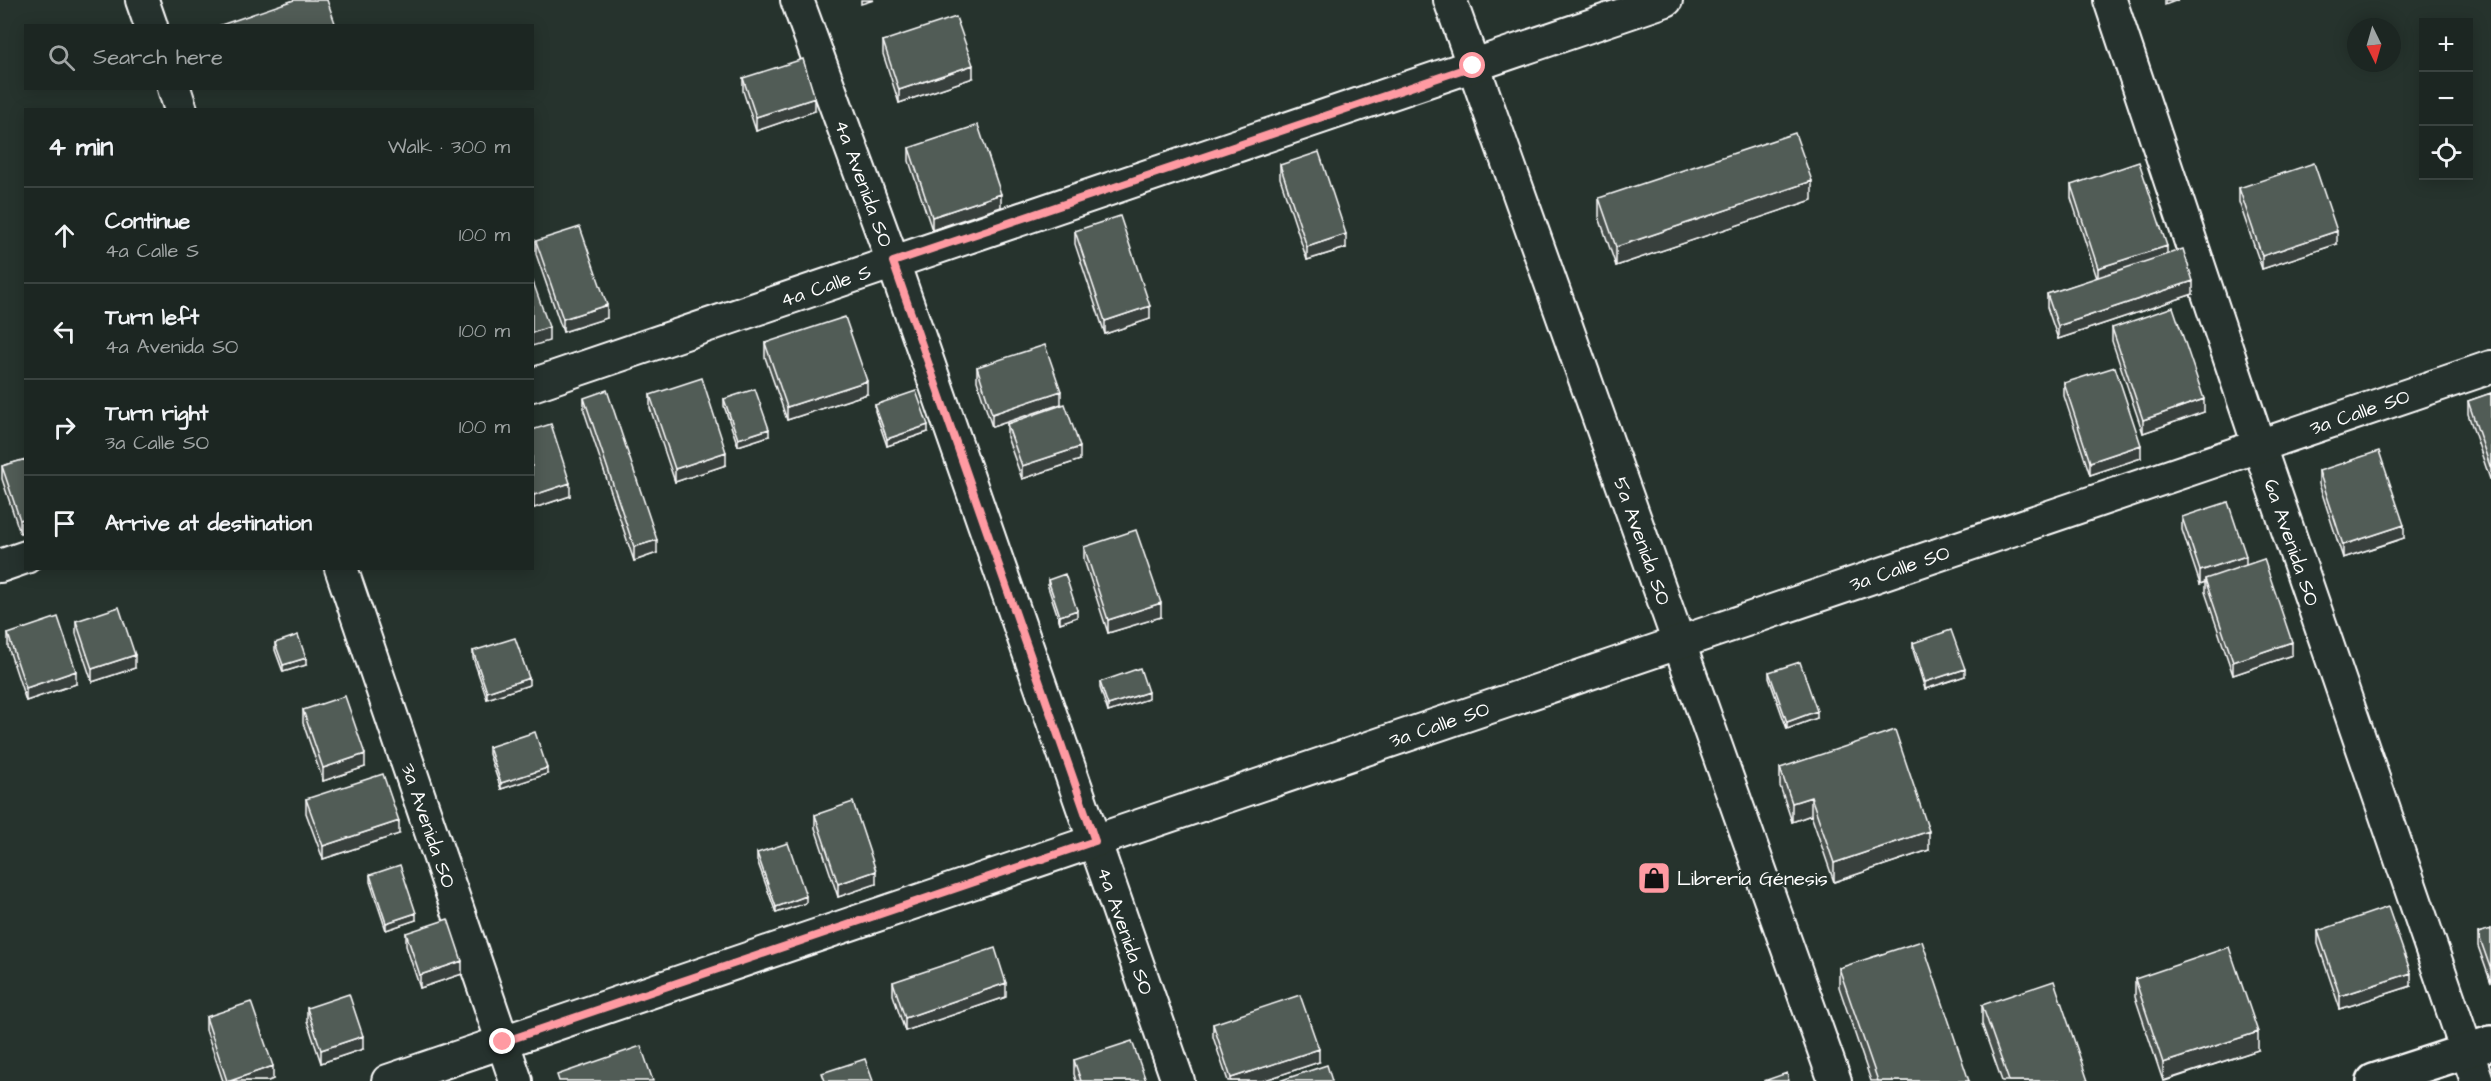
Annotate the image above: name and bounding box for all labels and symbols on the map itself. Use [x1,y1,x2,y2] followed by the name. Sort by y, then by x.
[2347,18,2401,72] north arrow
[1459,52,1485,78] route start
[827,116,899,251] street label: 4a Avenida SO
[777,258,875,315] street label: 4a Calle S
[2306,383,2414,443] street label: 3a Calle SO
[1606,473,1677,609] street label: 5a Avenida SO
[2256,475,2326,610] street label: 6a Avenida SO
[1846,539,1953,599] street label: 3a Calle SO
[1386,695,1493,755] street label: 3a Calle SO
[394,760,462,892] street label: 3a Avenida SO
[1636,860,1672,896] shop icon: Librería Génesis
[1090,863,1160,999] street label: 4a Avenida SO
[1677,865,1828,893] place label: Librería Génesis
[489,1028,515,1054] route end

